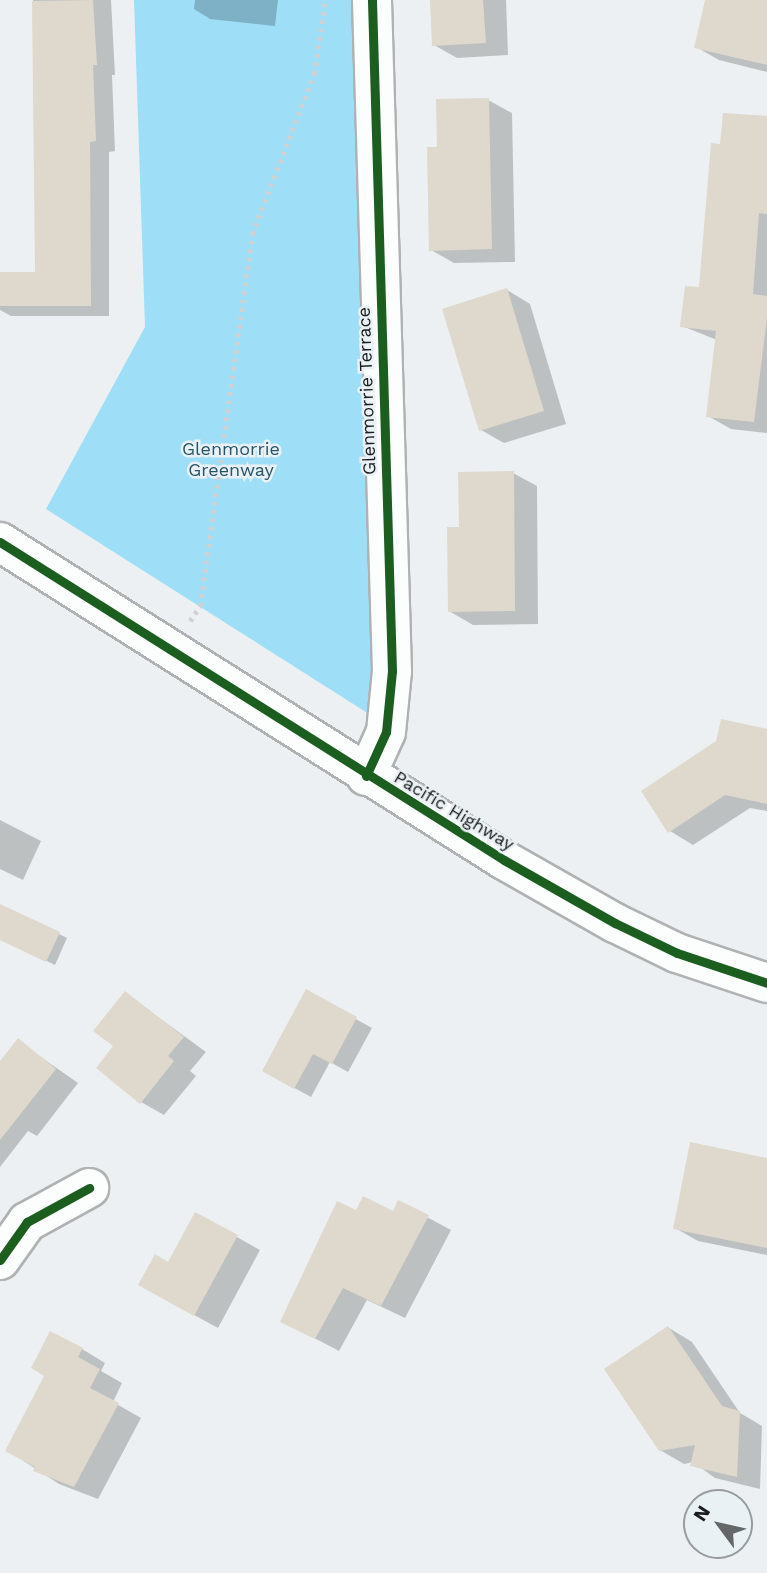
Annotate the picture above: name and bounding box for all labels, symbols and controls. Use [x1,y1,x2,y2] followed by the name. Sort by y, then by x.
[353,306,381,476] street label: Glenmorrie Terrace
[182,439,280,482] park label: Glenmorrie Greenway
[390,767,518,855] street label: Pacific Highway
[683,1489,753,1559] north arrow
[688,1501,715,1526] text: N

